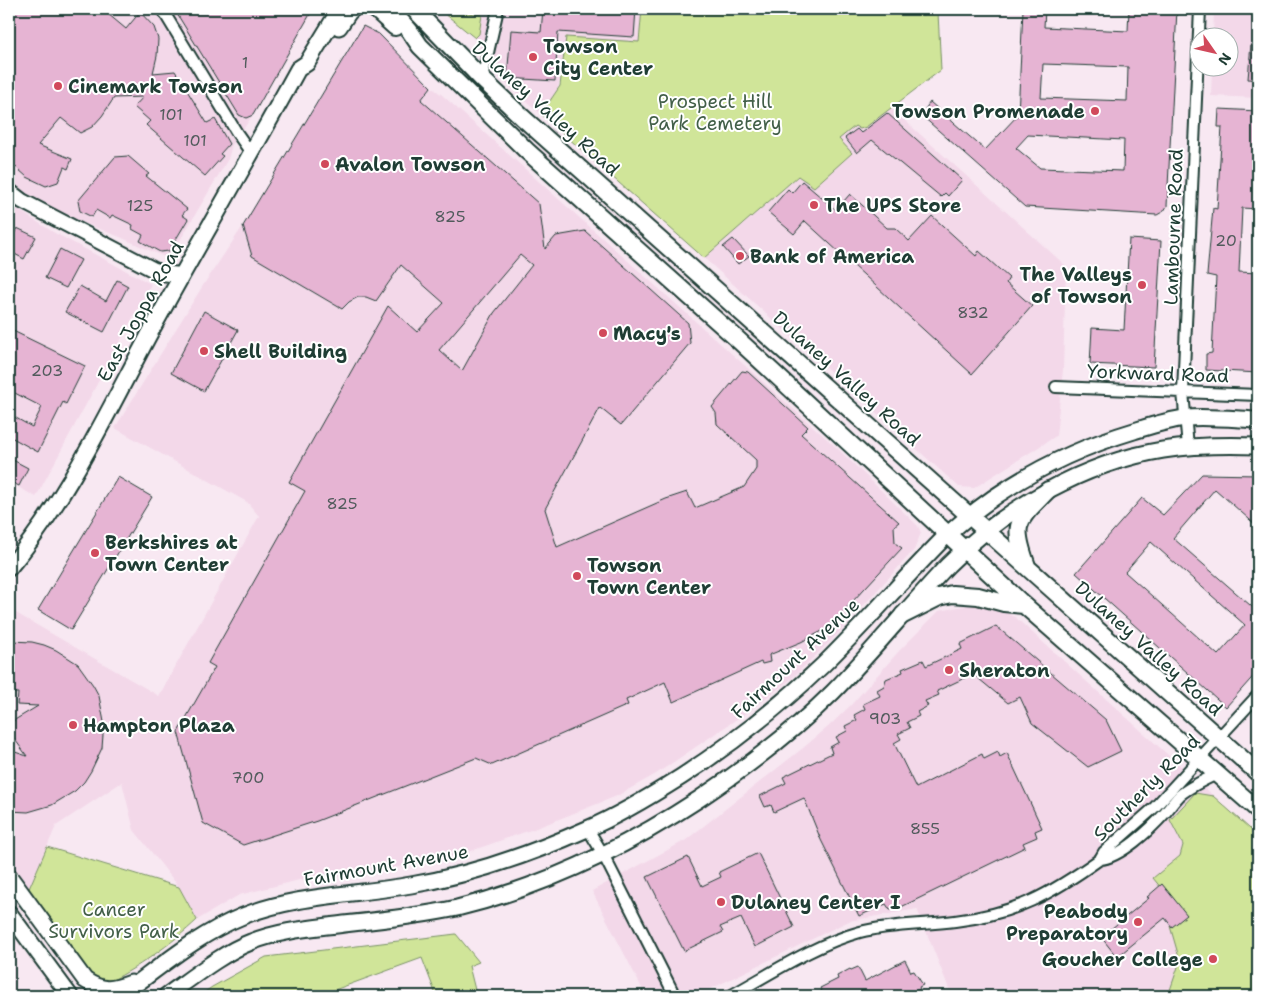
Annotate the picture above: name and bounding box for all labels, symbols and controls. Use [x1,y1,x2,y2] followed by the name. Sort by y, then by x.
[1190,28,1240,78] north arrow
[543,34,653,81] place label: Towson City Center
[467,35,625,181] street label: Dulaney Valley Road
[1214,50,1235,69] text: N
[527,51,539,63] marker: Towson City Center
[242,52,248,73] house number: 1
[68,74,243,99] place label: Cinemark Towson
[52,80,64,92] marker: Cinemark Towson
[648,89,782,136] park label: Prospect Hill Park Cemetery
[892,99,1085,124] place label: Towson Promenade
[159,104,183,125] house number: 101
[1089,105,1101,117] marker: Towson Promenade
[183,130,207,151] house number: 101
[1158,148,1189,306] street label: Lambourne Road
[335,152,486,177] place label: Avalon Towson
[319,158,331,170] marker: Avalon Towson
[824,193,961,218] place label: The UPS Store
[127,195,153,216] house number: 125
[808,199,820,211] marker: The UPS Store
[435,206,465,227] house number: 825
[1215,230,1237,251] house number: 20
[91,236,189,386] street label: East Joppa Road
[750,244,914,269] place label: Bank of America
[734,250,746,262] marker: Bank of America
[1020,262,1132,309] place label: The Valleys of Towson
[1136,279,1148,291] marker: The Valleys of Towson
[957,302,989,323] house number: 832
[768,305,926,451] street label: Dulaney Valley Road
[613,321,681,346] place label: Macy's
[597,327,609,339] marker: Macy's
[214,339,347,364] place label: Shell Building
[198,345,210,357] marker: Shell Building
[1087,359,1229,388] street label: Yorkward Road
[31,360,63,381] house number: 203
[327,493,357,514] house number: 825
[105,530,238,577] place label: Berkshires at Town Center
[89,547,101,559] marker: Berkshires at Town Center
[587,553,711,600] place label: Towson Town Center
[571,570,583,582] marker: Towson Town Center
[1070,575,1228,721] street label: Dulaney Valley Road
[726,592,865,724] street label: Fairmount Avenue
[959,658,1050,683] place label: Sheraton
[943,664,955,676] marker: Sheraton
[869,708,901,729] house number: 903
[83,713,235,738] place label: Hampton Plaza
[67,719,79,731] marker: Hampton Plaza
[1087,728,1205,846] street label: Southerly Road
[231,767,265,788] house number: 700
[910,818,940,839] house number: 855
[302,839,470,892] street label: Fairmount Avenue
[731,890,901,915] place label: Dulaney Center I
[715,896,727,908] marker: Dulaney Center I
[48,897,180,944] park label: Cancer Survivors Park
[1006,899,1128,946] place label: Peabody Preparatory
[1132,916,1144,928] marker: Peabody Preparatory
[1042,947,1203,972] place label: Goucher College
[1207,953,1219,965] marker: Goucher College

